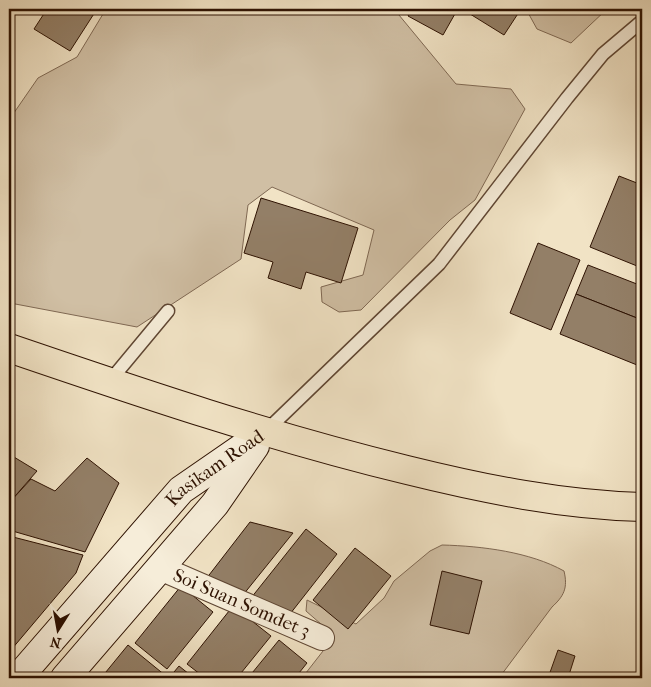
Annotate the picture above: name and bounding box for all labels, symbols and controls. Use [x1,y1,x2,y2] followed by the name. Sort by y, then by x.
[161,425,269,511] street label: Kasikam Road
[170,564,314,643] street label: Soi Suan Somdet 3
[32,604,82,654] north arrow
[48,633,62,652] text: N

